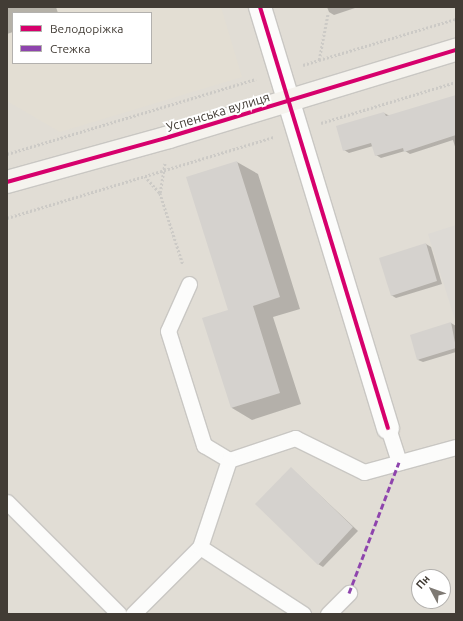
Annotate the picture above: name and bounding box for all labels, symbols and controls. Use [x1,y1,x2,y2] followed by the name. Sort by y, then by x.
[12,12,152,64] legend
[50,22,124,35] text: Велодоріжка
[50,42,90,55] text: Стежка
[164,89,272,135] street label: Успенська вулиця
[411,569,451,609] north arrow
[413,572,432,591] text: Пн

